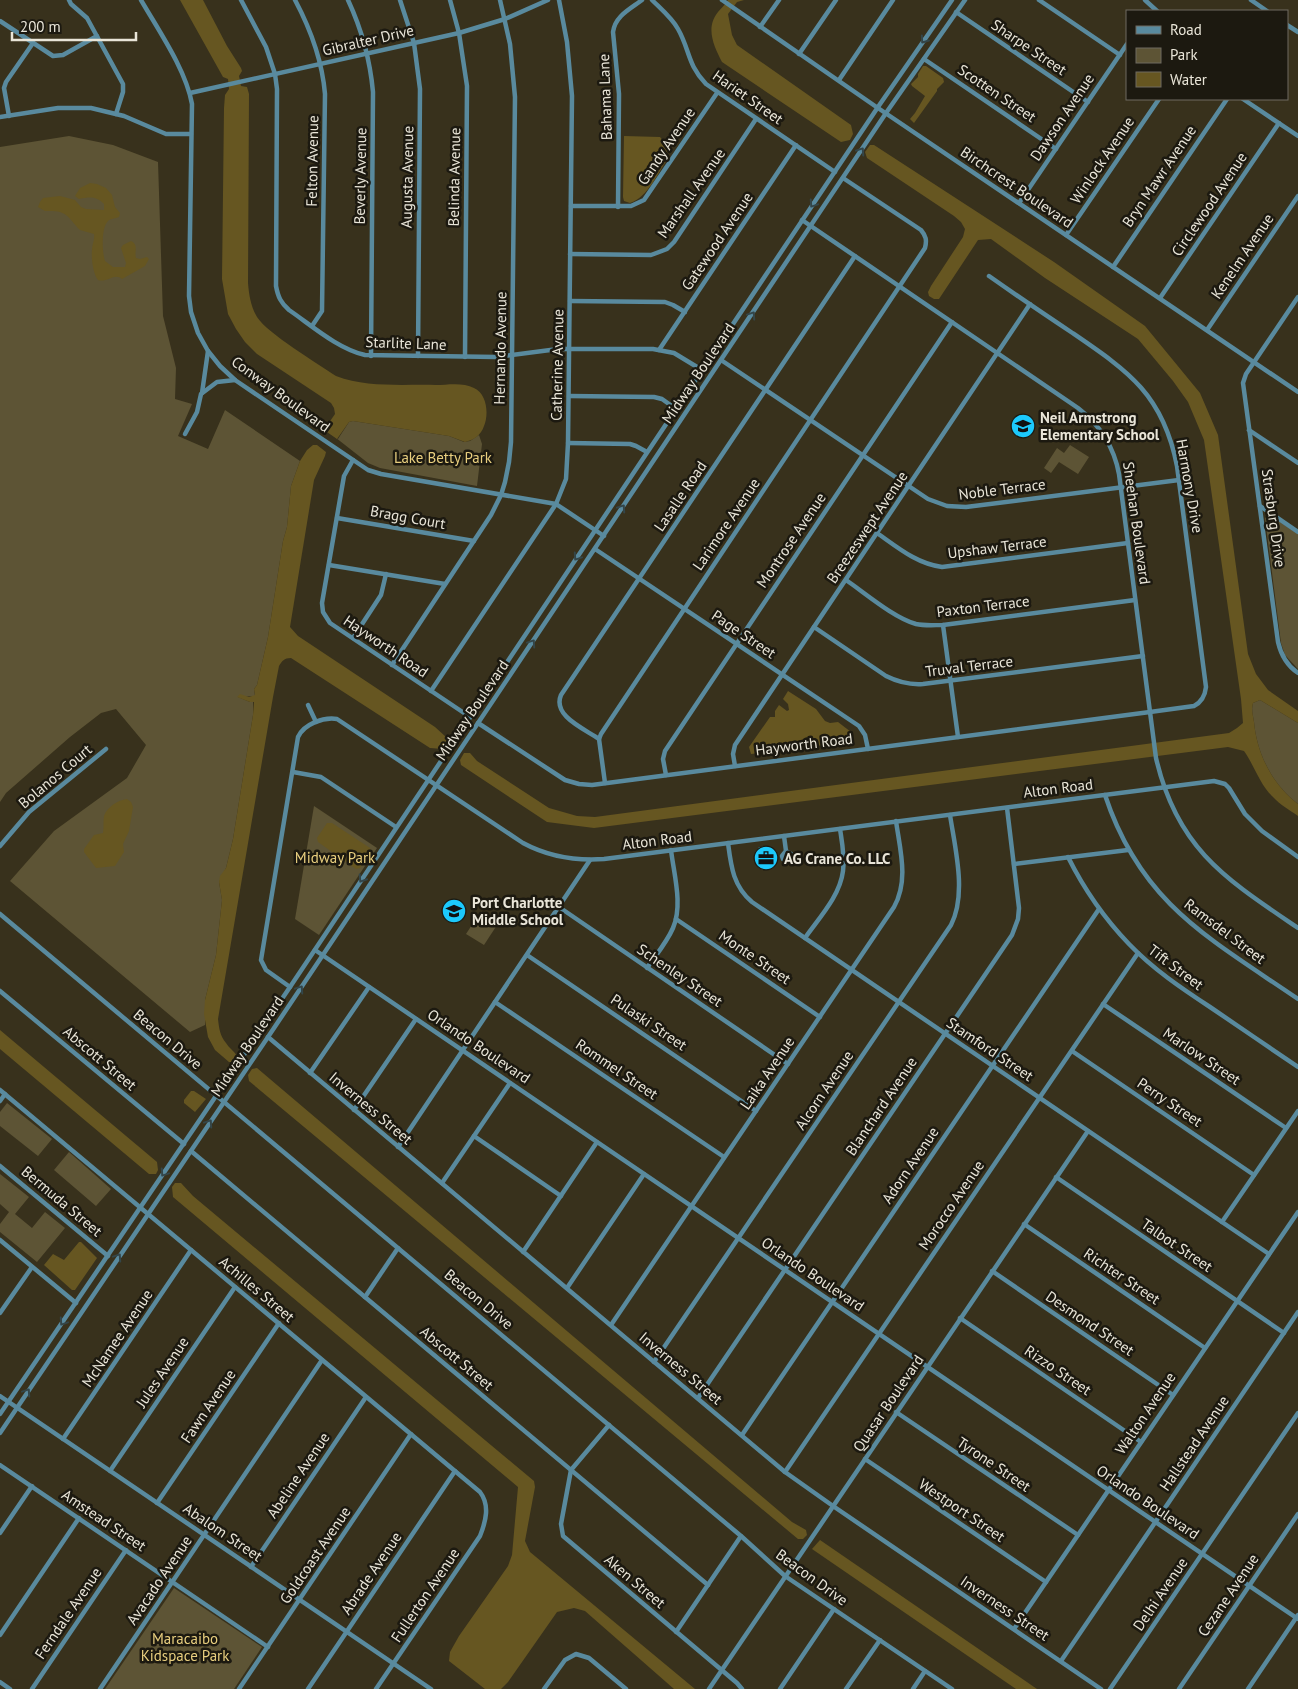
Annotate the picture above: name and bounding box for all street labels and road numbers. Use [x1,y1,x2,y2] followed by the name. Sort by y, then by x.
[988,15,1070,79] street label: Sharpe Street
[320,20,416,60] street label: Gibralter Drive
[594,54,616,140] street label: Bahama Lane
[954,60,1040,126] street label: Scotten Street
[709,66,787,128] street label: Hariet Street
[1026,70,1098,164] street label: Dawson Avenue
[633,103,699,189] street label: Gandy Avenue
[1066,113,1138,207] street label: Winlock Avenue
[302,115,322,207] street label: Felton Avenue
[1118,121,1200,231] street label: Bryn Mawr Avenue
[397,126,417,228] street label: Augusta Avenue
[350,127,370,225] street label: Beverly Avenue
[444,127,464,227] street label: Belinda Avenue
[957,142,1077,232] street label: Birchcrest Boulevard
[653,144,729,242] street label: Marshall Avenue
[1167,148,1251,260] street label: Circlewood Avenue
[677,188,757,294] street label: Gatewood Avenue
[1206,210,1278,302] street label: Kenelm Avenue
[490,291,510,405] street label: Hernando Avenue
[547,309,567,421] street label: Catherine Avenue
[657,319,739,427] street label: Midway Boulevard
[365,332,447,354] street label: Starlite Lane
[228,352,334,436] street label: Conway Boulevard
[1172,438,1208,534] street label: Harmony Drive
[650,457,710,535] street label: Lasalle Road
[1119,461,1155,585] street label: Sheehan Boulevard
[822,467,912,587] street label: Breezeswept Avenue
[1258,468,1290,568] street label: Strasburg Drive
[688,474,764,574] street label: Larimore Avenue
[957,474,1047,504] street label: Noble Terrace
[752,489,830,591] street label: Montrose Avenue
[369,501,447,533] street label: Bragg Court
[946,531,1048,563] street label: Upshaw Terrace
[935,591,1031,621] street label: Paxton Terrace
[708,606,780,662] street label: Page Street
[340,611,432,681] street label: Hayworth Road
[924,651,1014,681] street label: Truval Terrace
[431,656,513,764] street label: Midway Boulevard
[754,729,854,759] street label: Hayworth Road
[14,740,96,812] street label: Bolanos Court
[1022,774,1094,802] street label: Alton Road
[621,826,693,854] street label: Alton Road
[1181,894,1269,968] street label: Ramsdel Street
[715,926,795,988] street label: Monte Street
[634,939,726,1011] street label: Schenley Street
[1145,940,1207,994] street label: Tift Street
[607,990,691,1054] street label: Pulaski Street
[206,992,288,1100] street label: Midway Boulevard
[130,1005,206,1073] street label: Beacon Drive
[424,1005,534,1087] street label: Orlando Boulevard
[943,1013,1037,1085] street label: Stamford Street
[59,1022,141,1094] street label: Abscott Street
[1160,1023,1244,1089] street label: Marlow Street
[736,1033,798,1113] street label: Laika Avenue
[572,1035,662,1103] street label: Rommel Street
[791,1047,857,1133] street label: Alcorn Avenue
[841,1053,921,1159] street label: Blanchard Avenue
[325,1068,417,1148] street label: Inverness Street
[1134,1073,1206,1131] street label: Perry Street
[877,1123,943,1207] street label: Adorn Avenue
[914,1156,988,1254] street label: Morocco Avenue
[18,1162,106,1240] street label: Bermuda Street
[1138,1214,1216,1276] street label: Talbot Street
[758,1233,868,1315] street label: Orlando Boulevard
[1080,1244,1164,1308] street label: Richter Street
[215,1252,299,1326] street label: Achilles Street
[441,1265,517,1333] street label: Beacon Drive
[77,1286,157,1390] street label: McNamee Avenue
[1042,1286,1138,1360] street label: Desmond Street
[416,1322,498,1394] street label: Abscott Street
[635,1328,727,1408] street label: Inverness Street
[131,1333,193,1412] street label: Jules Avenue
[1021,1341,1095,1399] street label: Rizzo Street
[849,1351,927,1455] street label: Quasar Boulevard
[176,1366,240,1446] street label: Fawn Avenue
[1111,1368,1179,1458] street label: Walton Avenue
[1155,1392,1233,1494] street label: Hallstead Avenue
[262,1429,334,1521] street label: Abeline Avenue
[954,1432,1034,1496] street label: Tyrone Street
[1093,1461,1203,1543] street label: Orlando Boulevard
[915,1474,1009,1546] street label: Westport Street
[58,1485,150,1555] street label: Amstead Street
[180,1499,266,1565] street label: Abalom Street
[275,1503,355,1607] street label: Goldcoast Avenue
[336,1528,406,1618] street label: Abrade Avenue
[122,1532,196,1628] street label: Avacado Avenue
[387,1544,463,1646] street label: Fullerton Avenue
[772,1545,852,1609] street label: Beacon Drive
[601,1550,669,1612] street label: Aken Street
[1193,1550,1263,1640] street label: Cezane Avenue
[1129,1554,1191,1634] street label: Delhi Avenue
[30,1564,106,1662] street label: Ferndale Avenue
[957,1571,1053,1645] street label: Inverness Street

